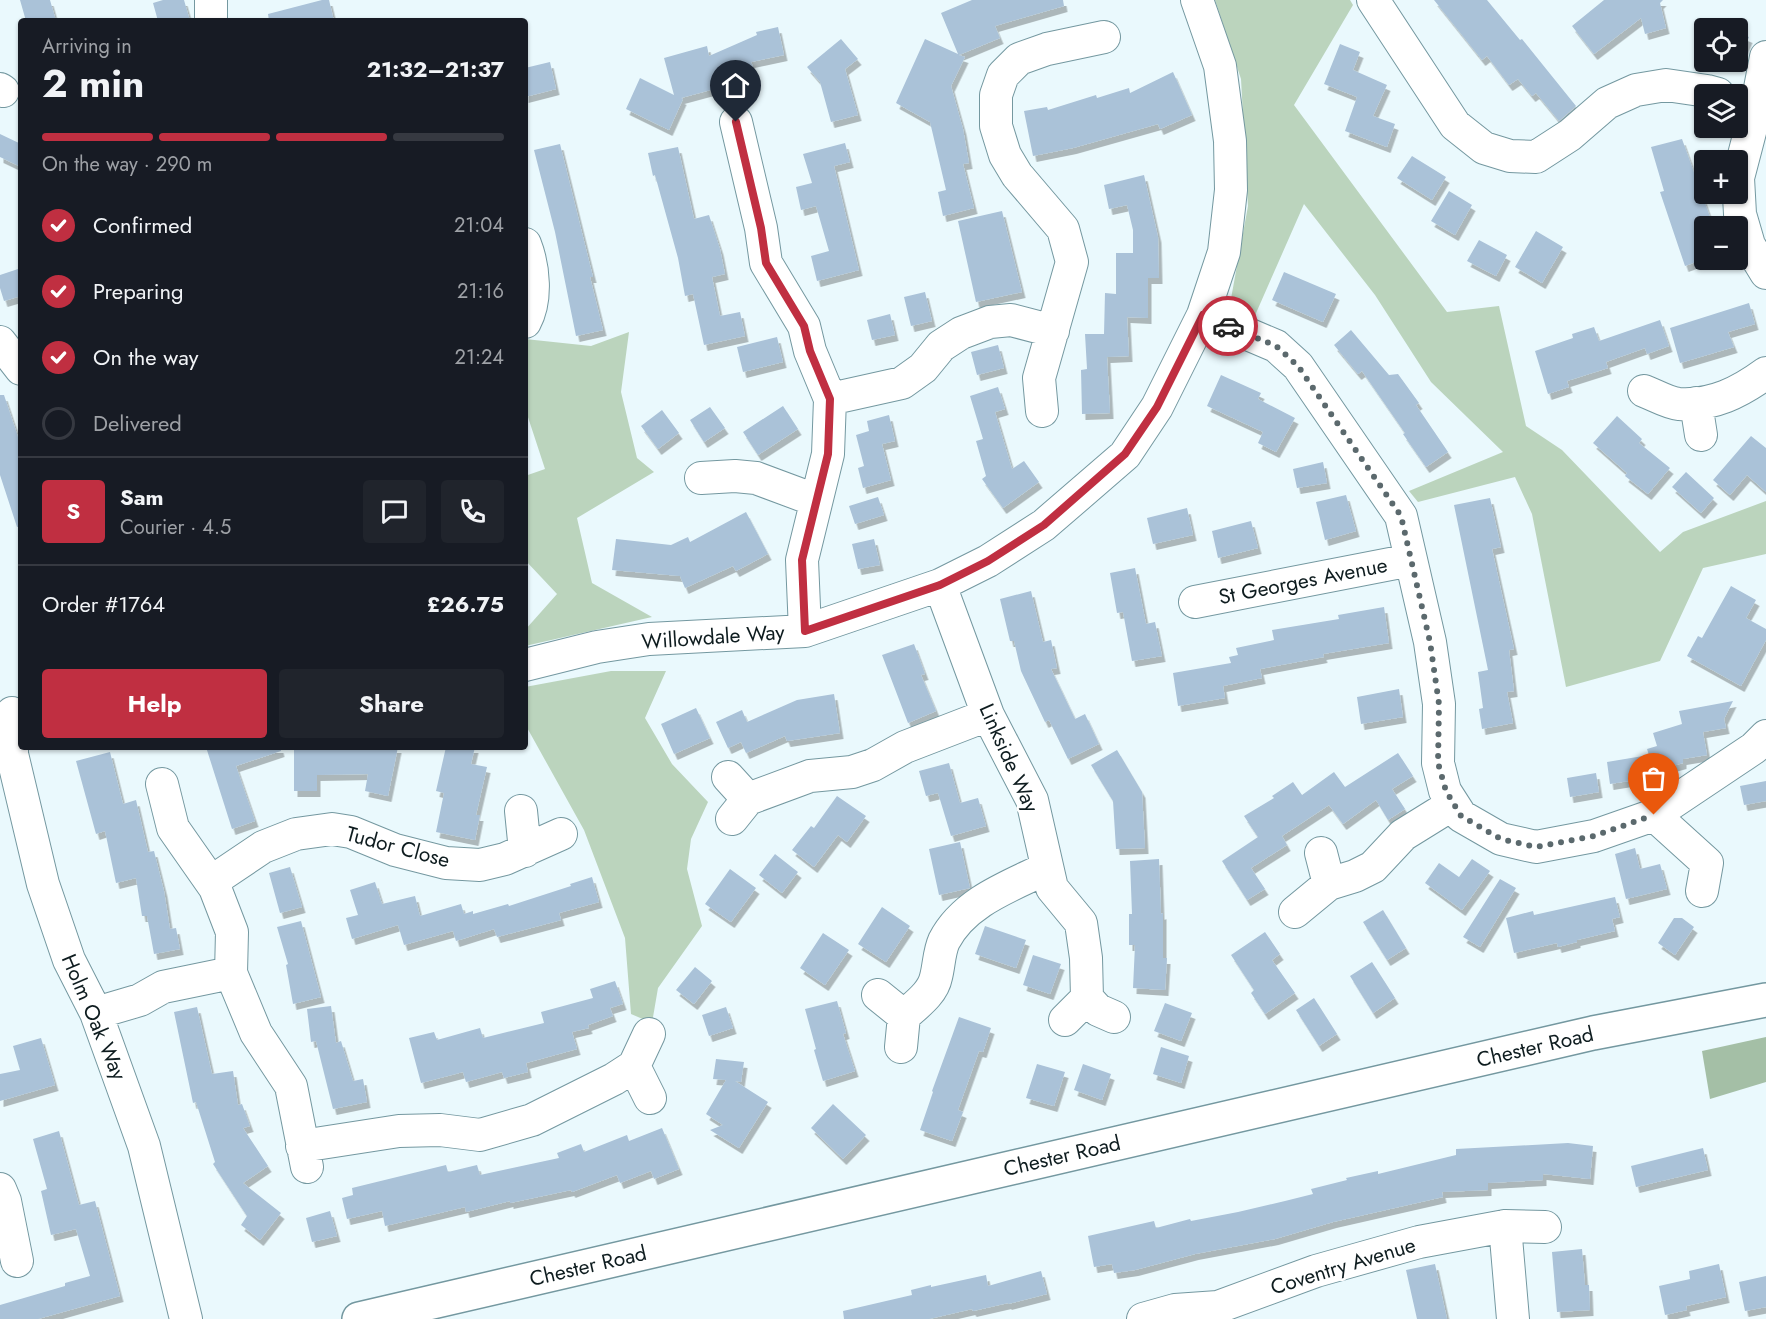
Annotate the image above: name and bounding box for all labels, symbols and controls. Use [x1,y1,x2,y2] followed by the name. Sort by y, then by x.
[1694,18,1748,270] map controls
[1694,18,1748,72] button: locate
[42,32,132,61] text: Arriving in
[367,53,504,85] text: 21:32–21:37
[42,55,144,112] text: 2 min
[710,60,761,122] pin
[719,69,752,102] icon: home
[1694,84,1748,138] button: layers
[42,150,212,179] text: On the way · 290 m
[1694,150,1748,204] button: +
[42,209,75,242] icon: check
[93,209,192,241] text: Confirmed
[454,211,504,240] text: 21:04
[1694,216,1748,270] button: −
[42,275,75,308] icon: check
[93,275,184,307] text: Preparing
[457,277,504,306] text: 21:16
[1198,296,1258,356] courier
[1212,310,1245,343] icon: car
[42,341,75,374] icon: check
[93,341,198,373] text: On the way
[455,343,504,372] text: 21:24
[93,407,182,439] text: Delivered
[363,480,426,543] button: chat
[441,480,504,543] button: phone
[120,481,164,513] text: Sam
[67,495,80,527] text: S
[120,513,231,542] text: Courier · 4.5
[1216,550,1390,612] street label: St Georges Avenue
[42,588,165,620] text: Order #1764
[427,588,504,620] text: £26.75
[640,617,786,657] street label: Willowdale Way
[42,669,267,738] button: Help
[279,669,504,738] button: Share
[972,699,1047,818] street label: Linkside Way
[1628,753,1679,815] pin
[1637,762,1670,795] icon: bag
[343,819,453,875] street label: Tudor Close
[54,949,134,1085] street label: Holm Oak Way
[1473,1019,1597,1075] street label: Chester Road
[1000,1128,1124,1184] street label: Chester Road
[1267,1230,1419,1302] street label: Coventry Avenue
[526,1238,650,1294] street label: Chester Road

